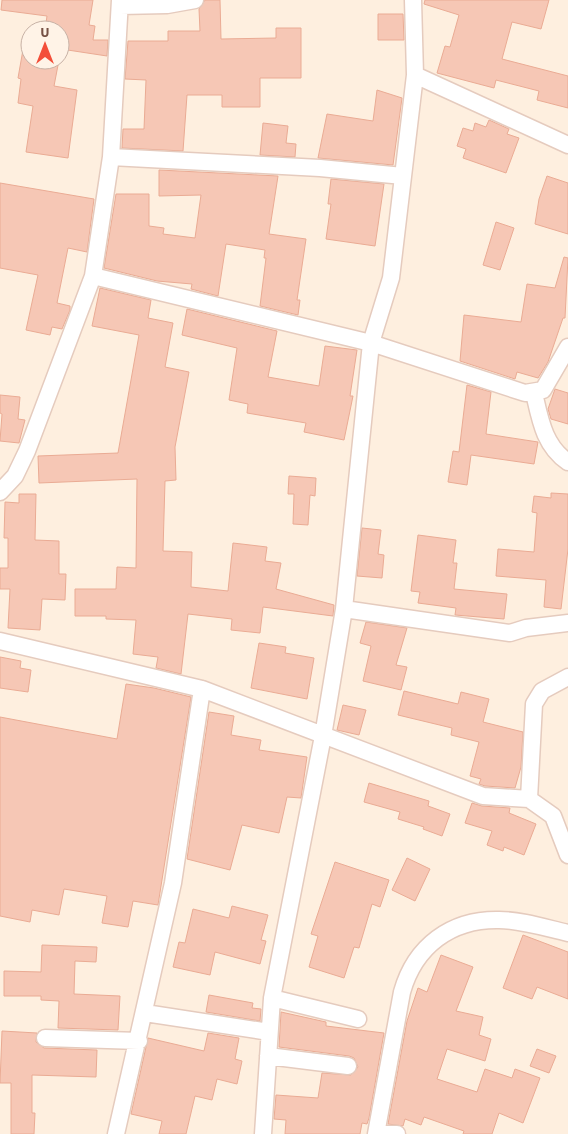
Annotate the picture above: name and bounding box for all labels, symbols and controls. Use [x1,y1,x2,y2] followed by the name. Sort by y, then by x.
[20,20,70,70] north arrow
[40,23,50,43] text: U

